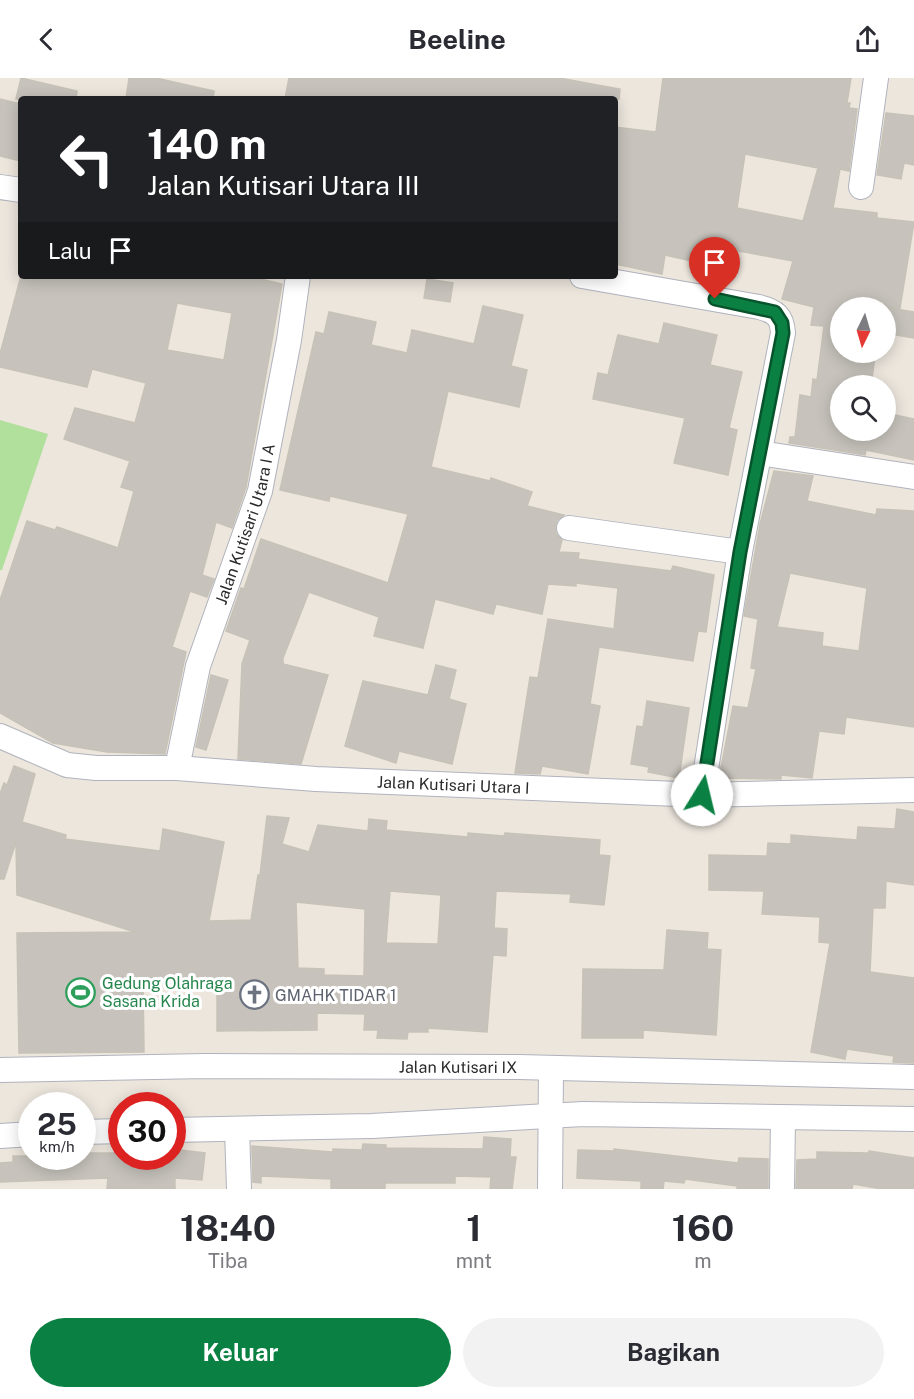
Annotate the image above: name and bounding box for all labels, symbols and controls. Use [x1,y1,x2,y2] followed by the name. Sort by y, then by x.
[30,23,63,56] icon: back
[408,23,506,55] text: Beeline
[851,23,884,56] icon: share
[147,119,267,168] text: 140 m
[48,120,126,198] icon: left
[147,169,420,201] text: Jalan Kutisari Utara III
[104,234,137,267] icon: arrive
[689,237,740,299] pin
[48,238,92,264] text: Lalu
[698,246,731,279] icon: arrive
[830,297,896,363] north arrow
[830,297,896,441] map controls
[830,375,896,441] button: search
[211,442,278,607] street label: Jalan Kutisari Utara I A
[670,763,734,827] position arrow
[377,772,530,797] street label: Jalan Kutisari Utara I
[102,974,233,1011] place label: Gedung Olahraga Sasana Krida
[65,976,97,1008] sports icon: Gedung Olahraga Sasana Krida
[238,979,270,1011] church icon: GMAHK TIDAR 1
[275,986,397,1005] place label: GMAHK TIDAR 1
[399,1057,517,1076] street label: Jalan Kutisari IX
[108,1092,186,1170] speed limit sign: 30
[37,1106,77,1142] text: 25
[39,1138,75,1155] text: km/h
[180,1207,276,1249] text: 18:40
[466,1207,482,1249] text: 1
[672,1207,734,1249] text: 160
[208,1249,248,1273] text: Tiba
[456,1249,492,1273] text: mnt
[694,1249,712,1273] text: m
[30,1318,451,1387] button: Keluar
[463,1318,884,1387] button: Bagikan

